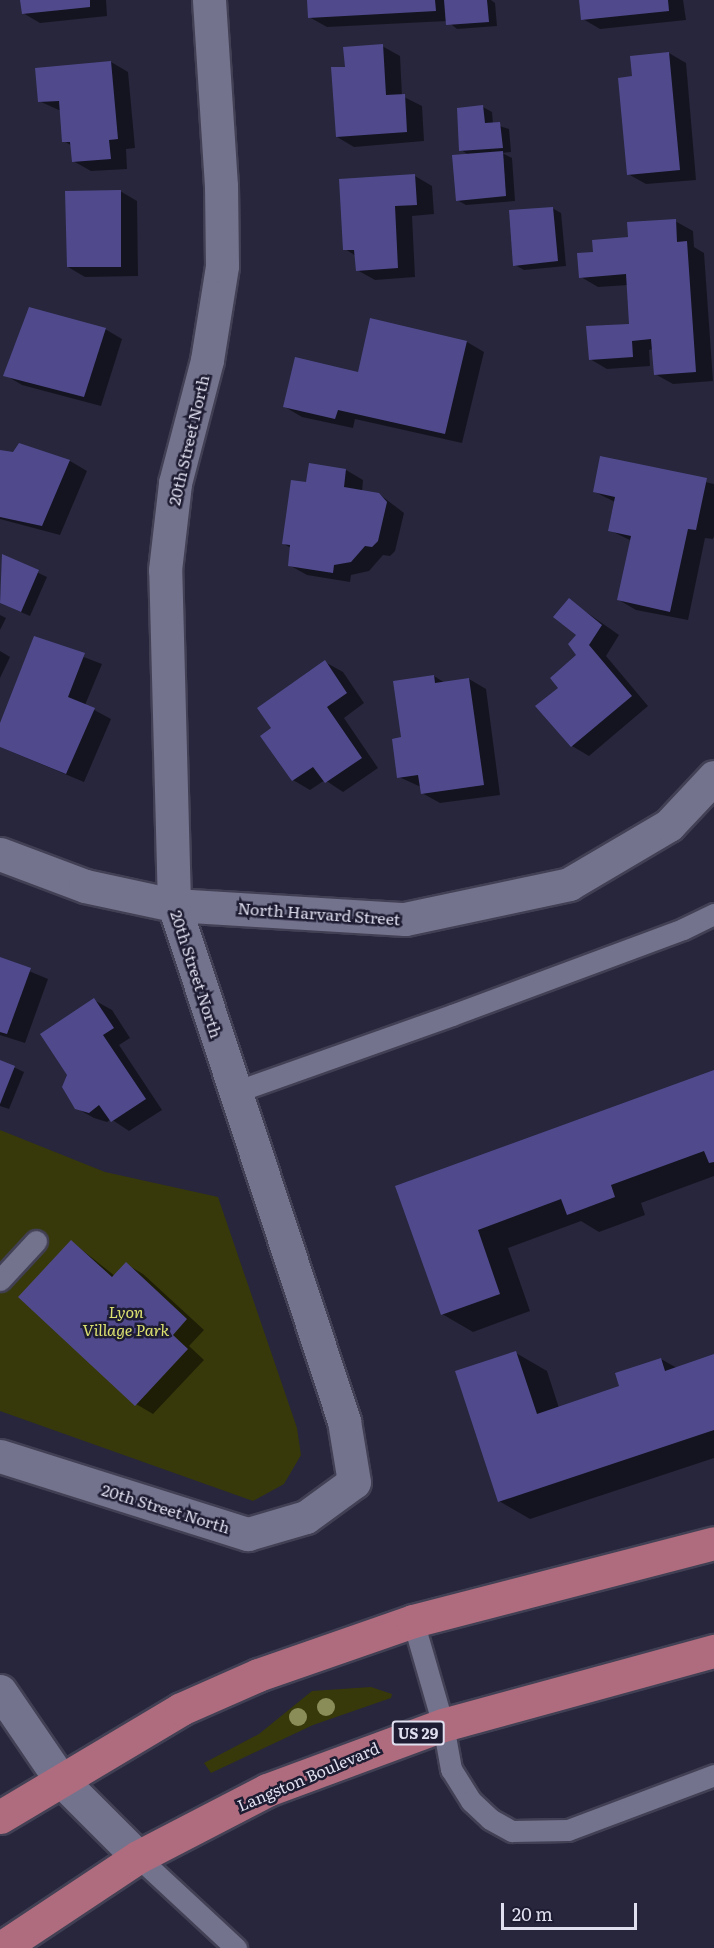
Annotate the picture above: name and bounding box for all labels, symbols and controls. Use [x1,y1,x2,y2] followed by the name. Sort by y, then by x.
[164,373,212,507] street label: 20th Street North
[237,898,401,928] street label: North Harvard Street
[167,908,227,1040] street label: 20th Street North
[83,1301,169,1339] park label: Lyon Village Park
[100,1479,232,1537] street label: 20th Street North
[391,1721,445,1745] road number: US 29
[234,1737,382,1815] street label: Langston Boulevard
[504,1891,640,1929] scale bar
[512,1900,553,1927] text: 20 m

